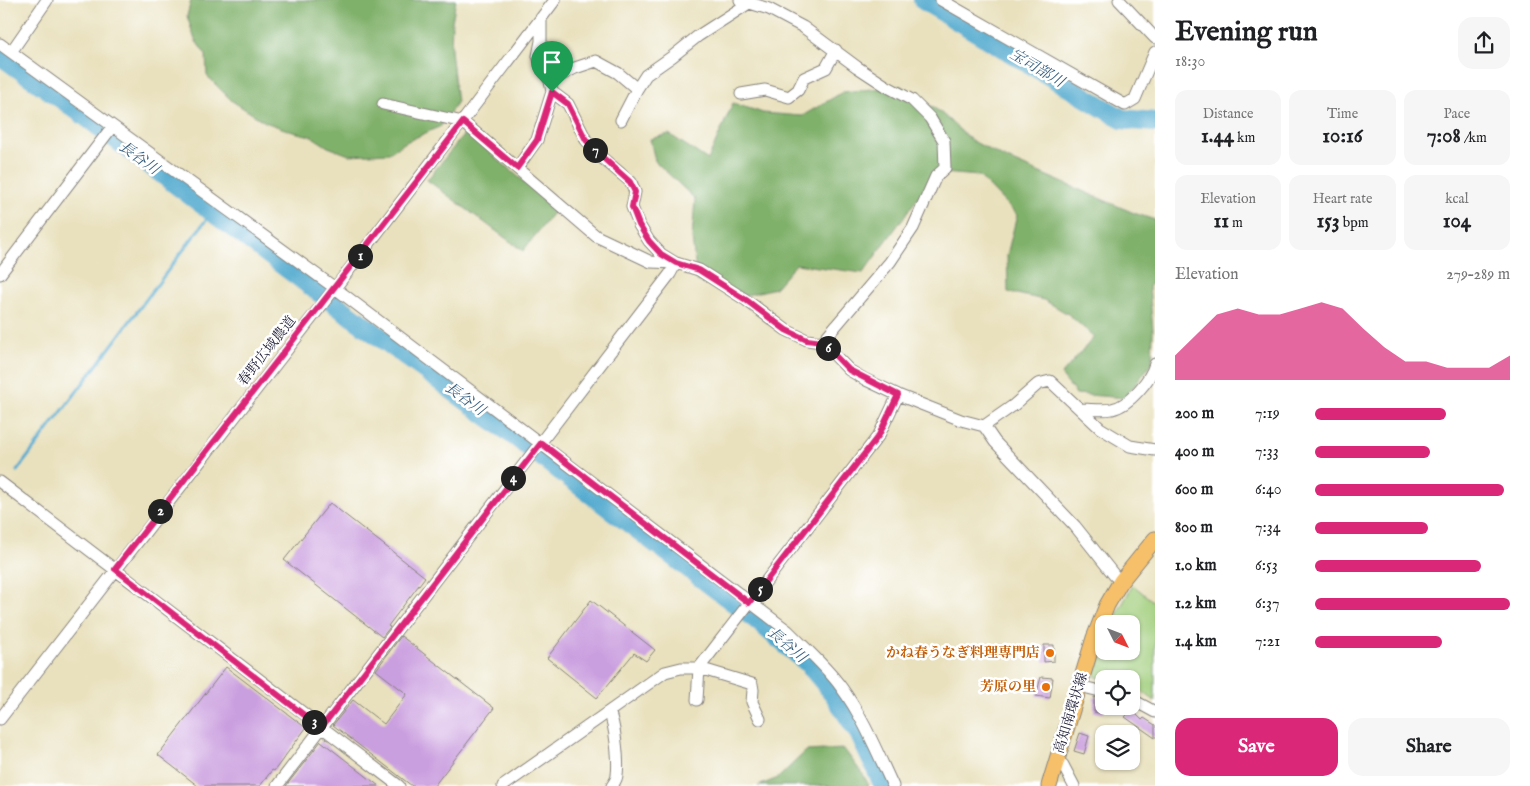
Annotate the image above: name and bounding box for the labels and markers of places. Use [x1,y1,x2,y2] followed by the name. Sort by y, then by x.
[531,41,573,92] pin
[582,138,608,162] pin: 7
[348,244,372,268] pin: 1
[816,336,840,360] pin: 6
[500,466,526,490] pin: 4
[148,498,172,524] pin: 2
[748,576,772,602] pin: 5
[886,644,1040,662] place label: かね春うなぎ料理専門店
[1044,647,1056,659] marker: かね春うなぎ料理専門店
[980,678,1036,696] place label: 芳原の里
[1040,681,1052,693] marker: 芳原の里
[302,710,326,734] pin: 3

